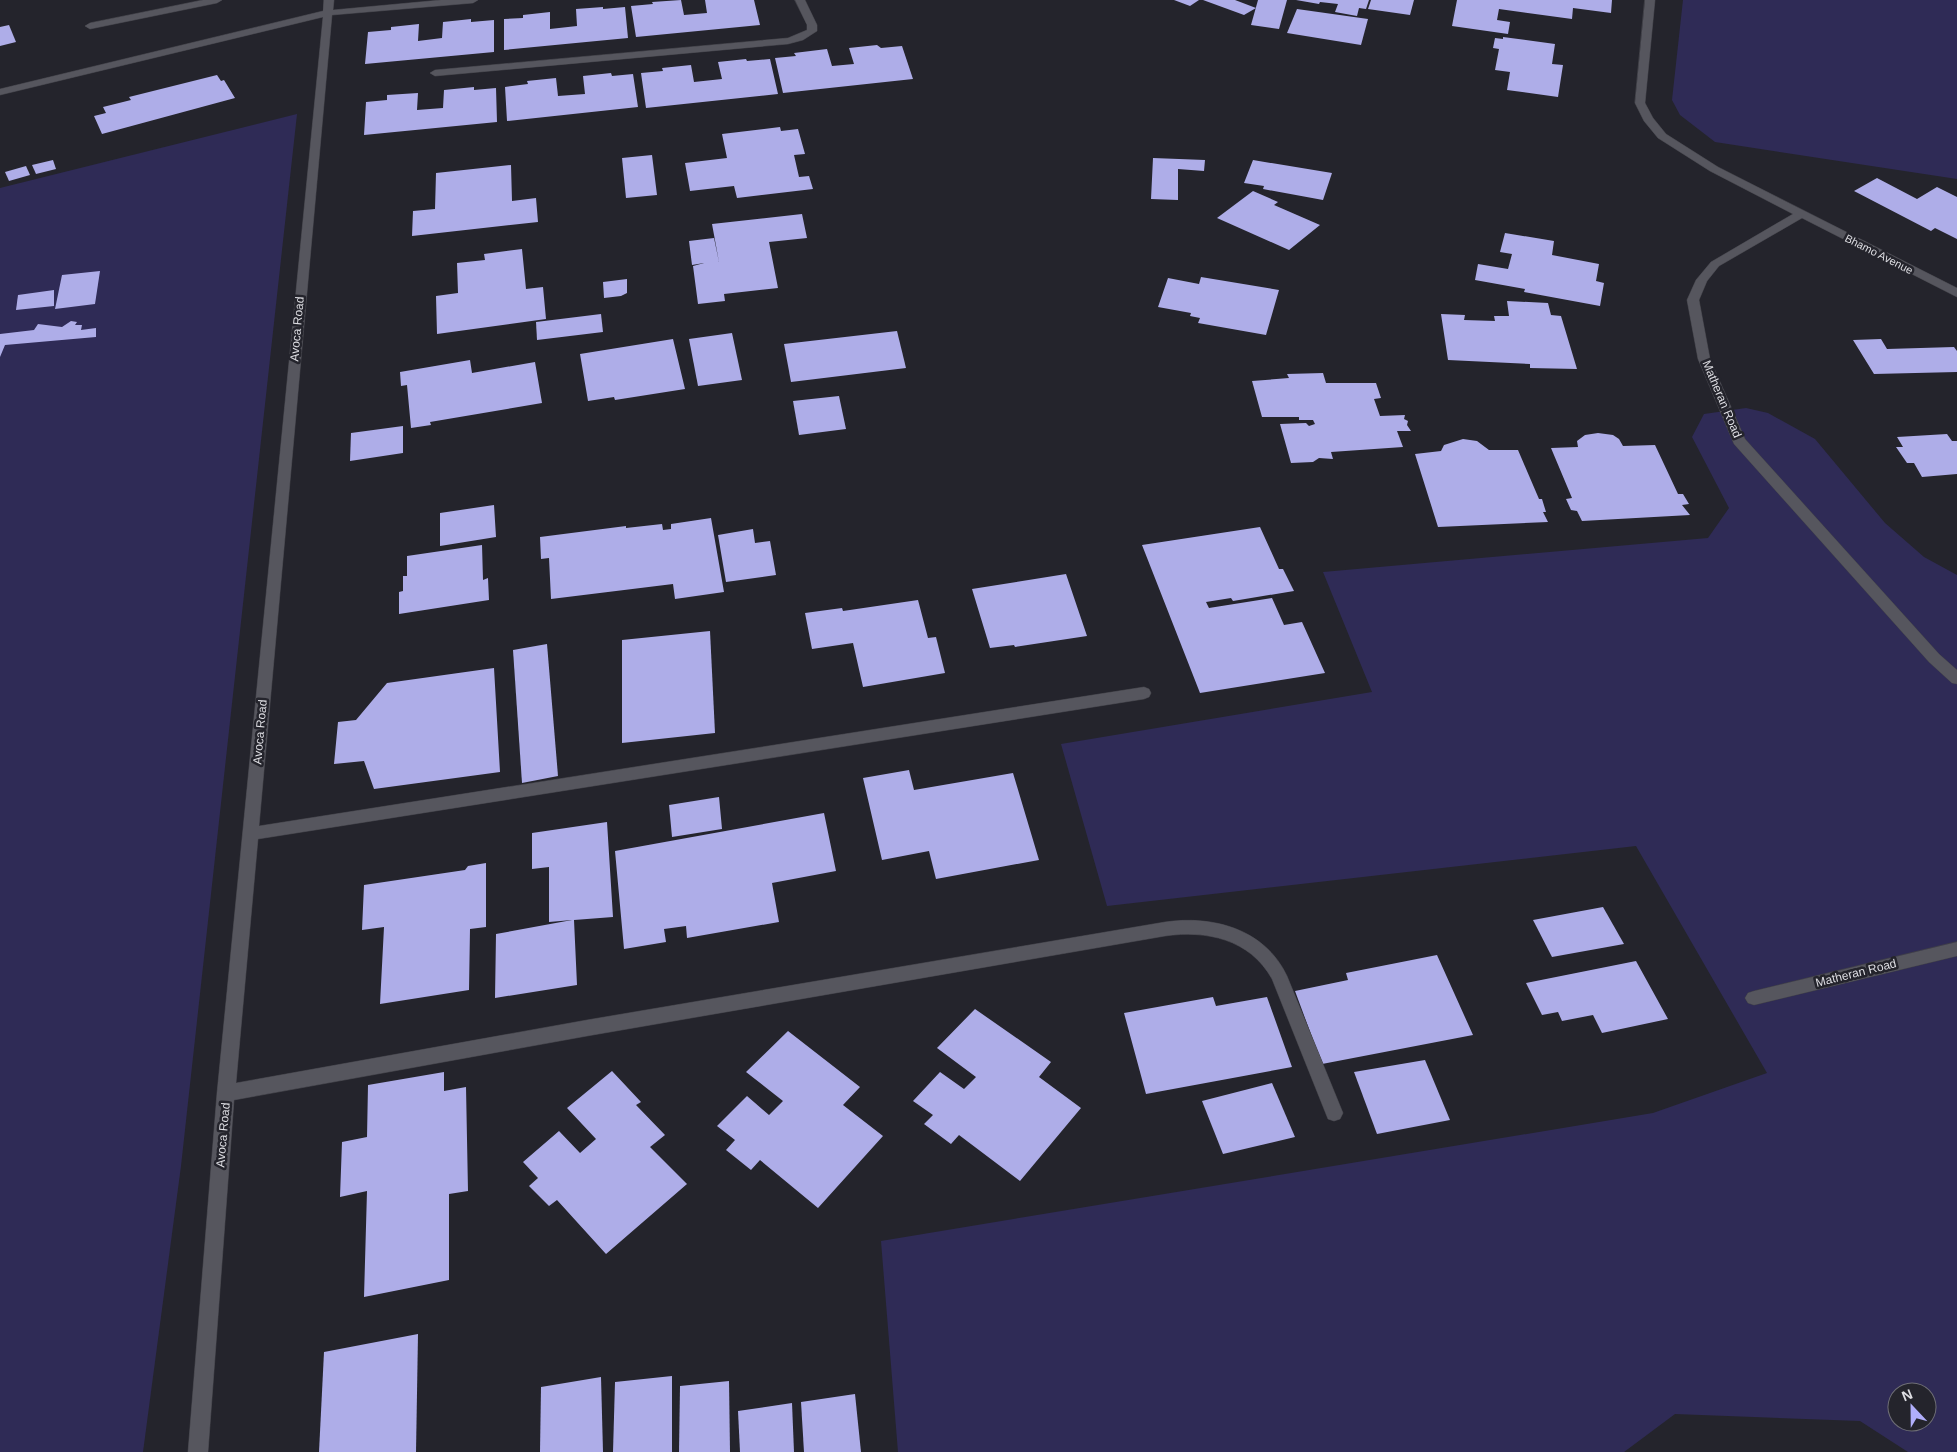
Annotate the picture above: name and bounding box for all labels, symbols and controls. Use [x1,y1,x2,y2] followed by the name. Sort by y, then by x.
[1843,232,1915,276] street label: Bhamo Avenue
[287,296,307,362] street label: Avoca Road
[1699,358,1745,440] street label: Matheran Road
[250,699,270,765] street label: Avoca Road
[1814,956,1898,990] street label: Matheran Road
[213,1102,233,1168] street label: Avoca Road
[1887,1382,1937,1432] north arrow
[1899,1386,1915,1404] text: N

